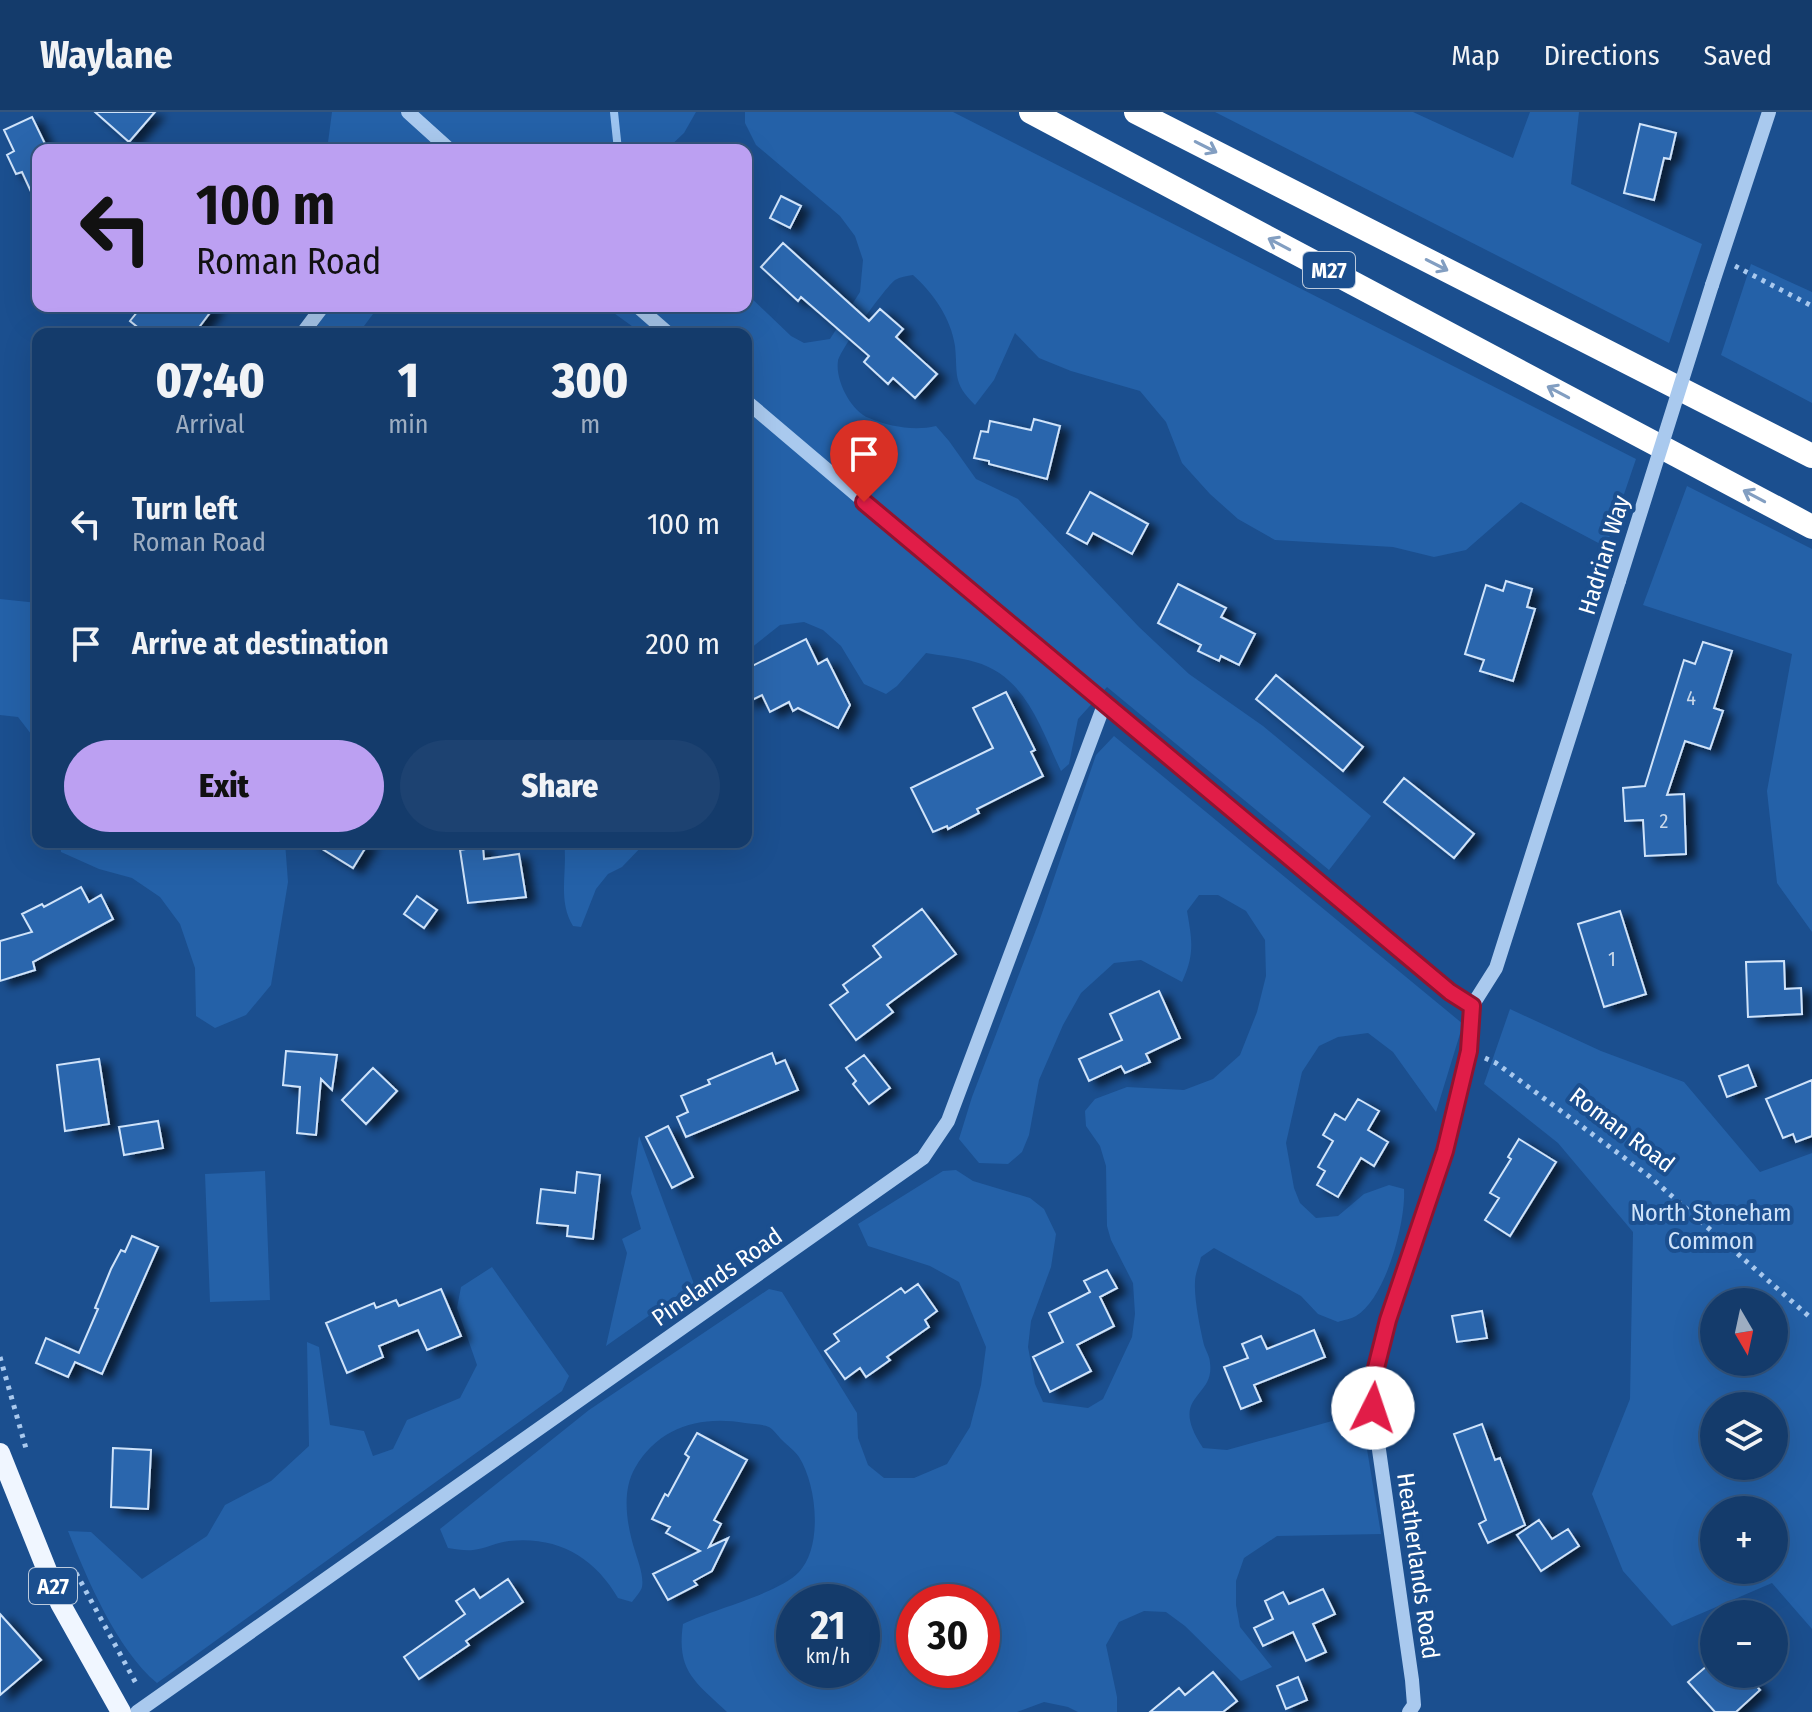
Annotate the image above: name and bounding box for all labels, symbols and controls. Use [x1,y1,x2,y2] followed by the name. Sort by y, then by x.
[40,32,173,78] text: Waylane
[1451,39,1500,72] text: Map
[1544,39,1660,72] text: Directions
[1704,39,1772,72] text: Saved
[1193,140,1217,156] one-way arrow
[196,172,335,239] text: 100 m
[64,176,168,280] icon: left
[1268,235,1292,251] one-way arrow
[196,240,381,284] text: Roman Road
[1303,252,1355,288] road number: M27
[1425,258,1449,274] one-way arrow
[156,352,265,410] text: 07:40
[398,352,419,410] text: 1
[552,352,628,410] text: 300
[1547,384,1571,400] one-way arrow
[176,409,245,440] text: Arrival
[388,409,429,440] text: min
[580,409,600,440] text: m
[830,420,898,502] pin
[842,432,886,476] icon: arrive
[1743,488,1766,504] one-way arrow
[132,491,238,527] text: Turn left
[1573,492,1635,618] street label: Hadrian Way
[64,502,108,546] icon: left
[647,506,720,542] text: 100 m
[132,527,266,558] text: Roman Road
[64,622,108,666] icon: arrive
[132,626,389,662] text: Arrive at destination
[645,626,720,662] text: 200 m
[1686,686,1696,710] house number: 4
[64,740,384,832] button: Exit
[400,740,720,832] button: Share
[1660,809,1669,833] house number: 2
[1608,947,1616,971] house number: 1
[1564,1082,1680,1178] street label: Roman Road
[1630,1199,1792,1255] park label: North Stoneham Common
[647,1222,787,1332] street label: Pinelands Road
[1700,1288,1788,1376] north arrow
[1700,1288,1788,1688] map controls
[1331,1366,1415,1450] position arrow
[1700,1392,1788,1480] button: layers
[1391,1471,1445,1661] street label: Heatherlands Road
[1700,1496,1788,1584] button: +
[29,1568,77,1604] road number: A27
[896,1584,1000,1688] speed limit sign: 30
[1700,1600,1788,1688] button: −
[811,1602,845,1650] text: 21
[806,1644,850,1668] text: km/h

